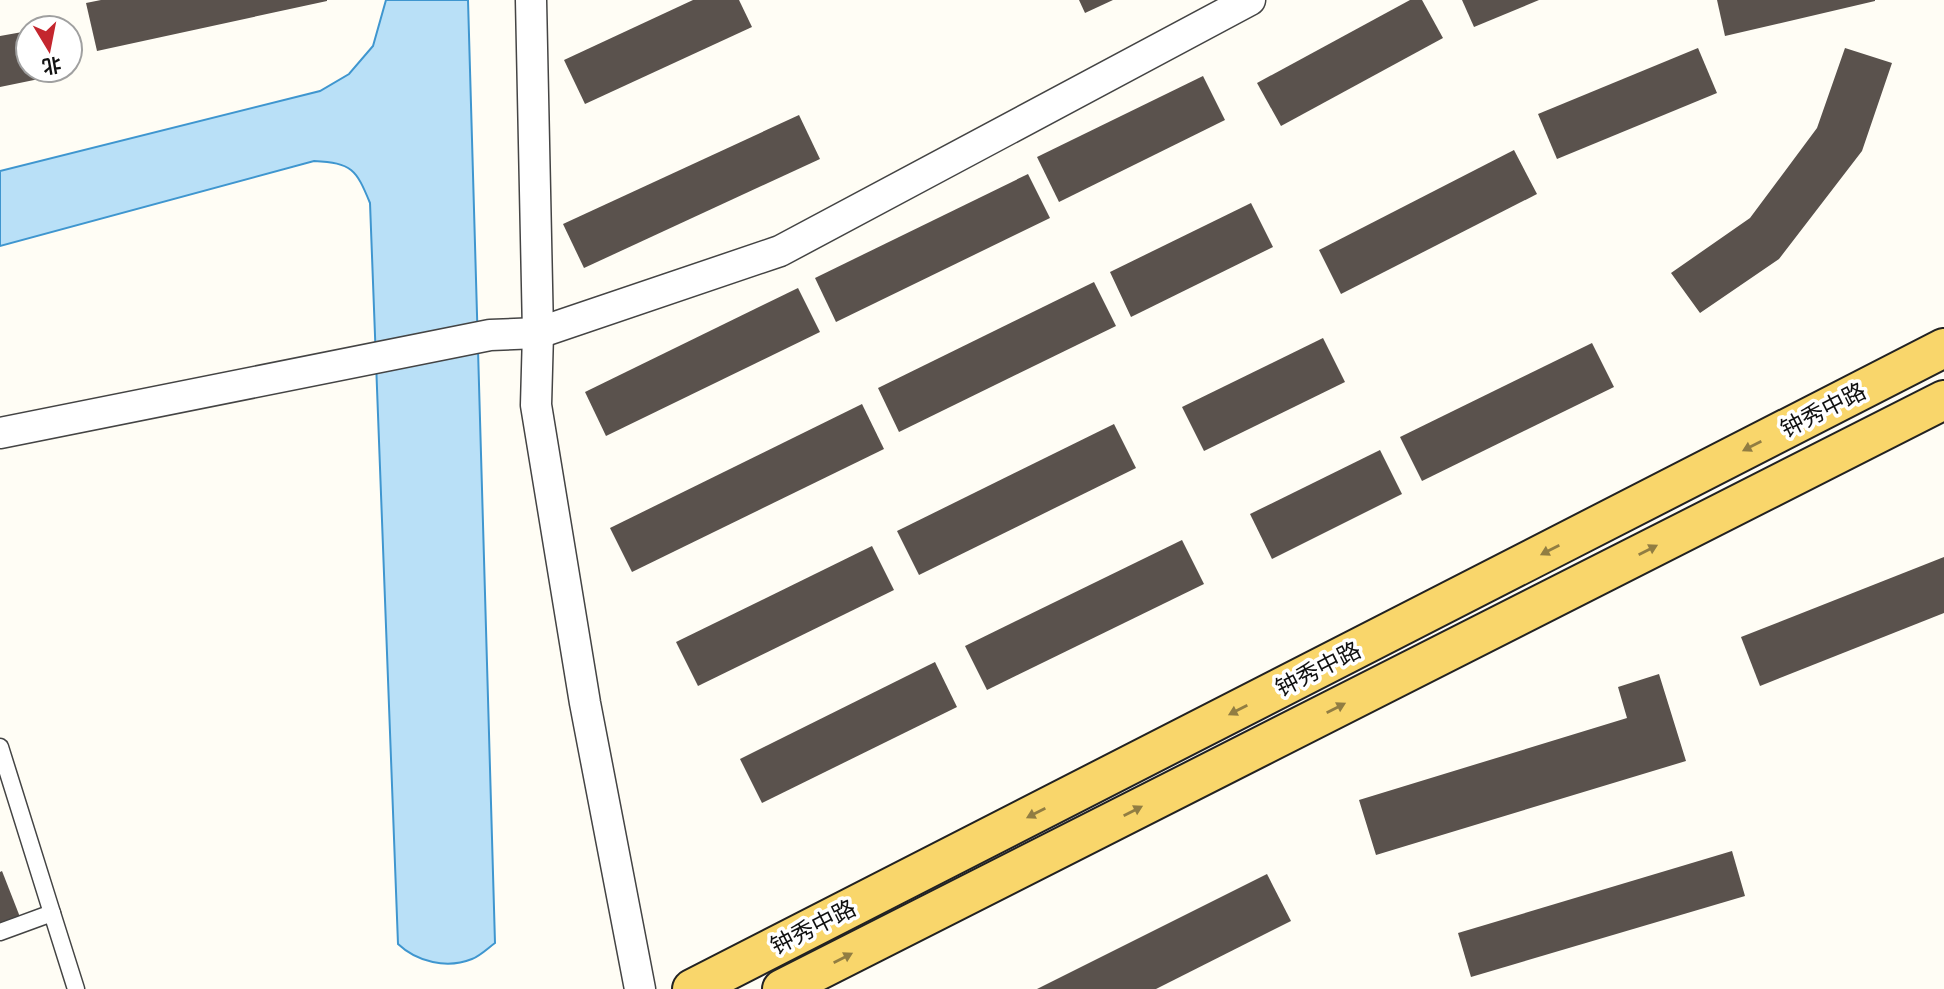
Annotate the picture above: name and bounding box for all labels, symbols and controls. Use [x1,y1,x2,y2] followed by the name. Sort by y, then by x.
[14,14,84,84] north arrow
[41,53,63,77] text: 北
[1776,378,1870,442] street label: 钟秀中路
[1742,440,1762,452] one-way arrow
[1540,544,1560,556] one-way arrow
[1638,545,1658,556] one-way arrow
[1271,637,1365,701] street label: 钟秀中路
[1326,703,1346,714] one-way arrow
[1228,704,1248,715] one-way arrow
[1123,806,1143,817] one-way arrow
[1026,808,1046,819] one-way arrow
[766,895,860,959] street label: 钟秀中路
[833,953,853,964] one-way arrow

